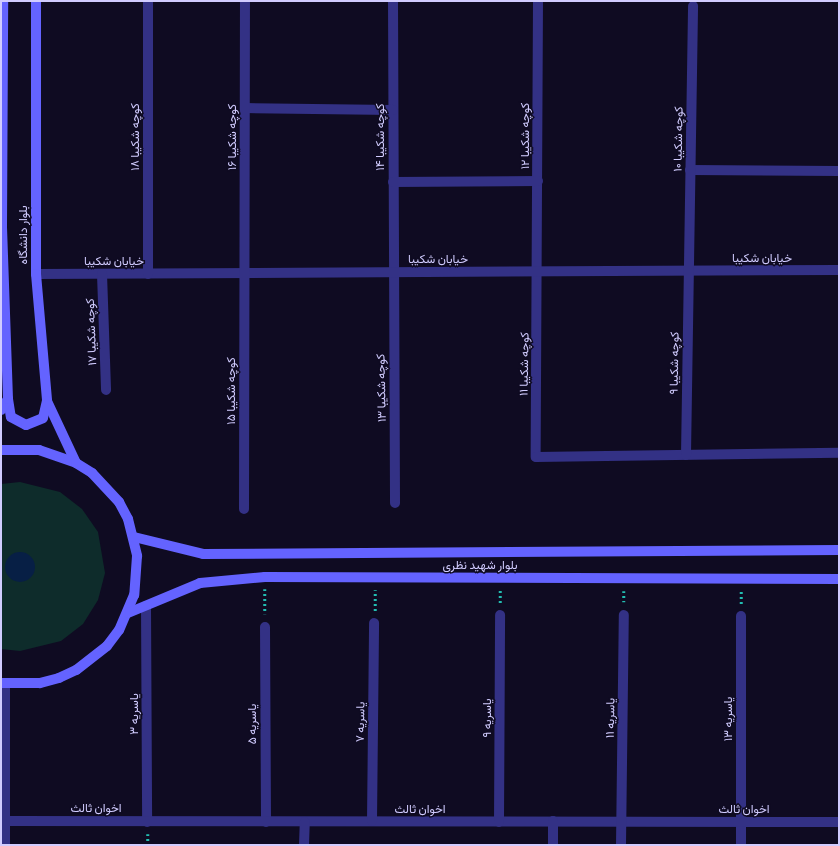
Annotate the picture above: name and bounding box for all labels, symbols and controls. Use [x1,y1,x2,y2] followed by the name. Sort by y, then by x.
[128,103,142,171] street label: کوچه شکیبا ۱۸
[373,103,387,171] street label: کوچه شکیبا ۱۴
[518,103,532,169] street label: کوچه شکیبا ۱۲
[225,104,239,170] street label: کوچه شکیبا ۱۶
[670,106,686,172] street label: کوچه شکیبا ۱۰
[16,206,30,264] street label: بلوار دانشگاه
[732,251,792,265] street label: خیابان شکیبا
[408,252,468,266] street label: خیابان شکیبا
[84,254,144,268] street label: خیابان شکیبا
[83,298,99,366] street label: کوچه شکیبا ۱۷
[516,332,532,396] street label: کوچه شکیبا ۱۱
[666,332,682,394] street label: کوچه شکیبا ۹
[373,354,389,422] street label: کوچه شکیبا ۱۳
[224,357,238,425] street label: کوچه شکیبا ۱۵
[442,558,518,572] street label: بلوار شهید نظری
[127,693,141,735] street label: یاسریه ۳
[721,697,735,741] street label: یاسریه ۱۳
[480,698,494,738] street label: یاسریه ۹
[602,698,618,738] street label: یاسریه ۱۱
[352,702,368,742] street label: یاسریه ۷
[245,704,259,744] street label: یاسریه ۵
[70,801,122,815] street label: اخوان ثالث
[394,802,446,816] street label: اخوان ثالث
[718,802,770,816] street label: اخوان ثالث

